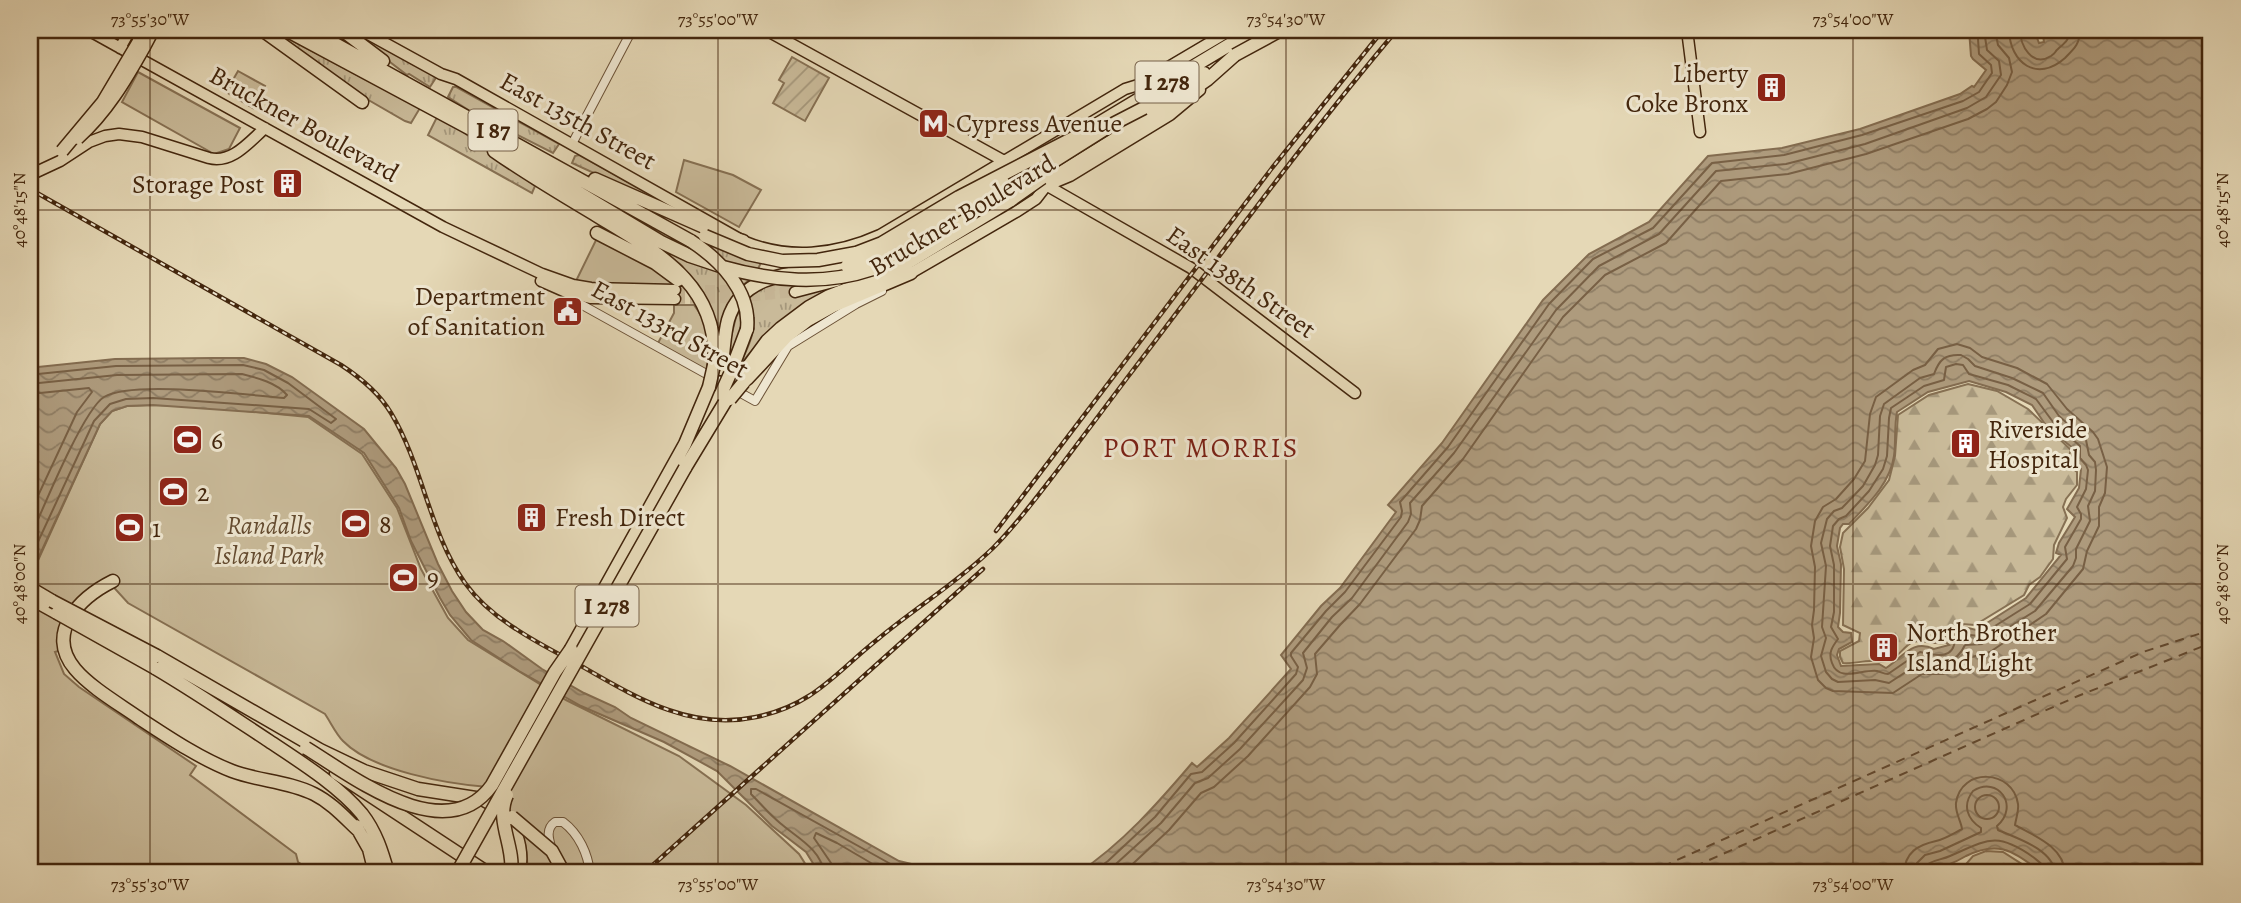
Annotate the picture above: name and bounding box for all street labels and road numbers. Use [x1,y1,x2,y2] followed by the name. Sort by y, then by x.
[203,57,405,191] street label: Bruckner Boulevard
[1136,61,1198,102] road number: I 278
[494,64,663,179] street label: East 135th Street
[468,110,518,150] road number: I 87
[862,146,1062,284] street label: Bruckner Boulevard
[1159,217,1323,347] street label: East 138th Street
[585,271,755,387] street label: East 133rd Street
[576,586,638,626] road number: I 278

